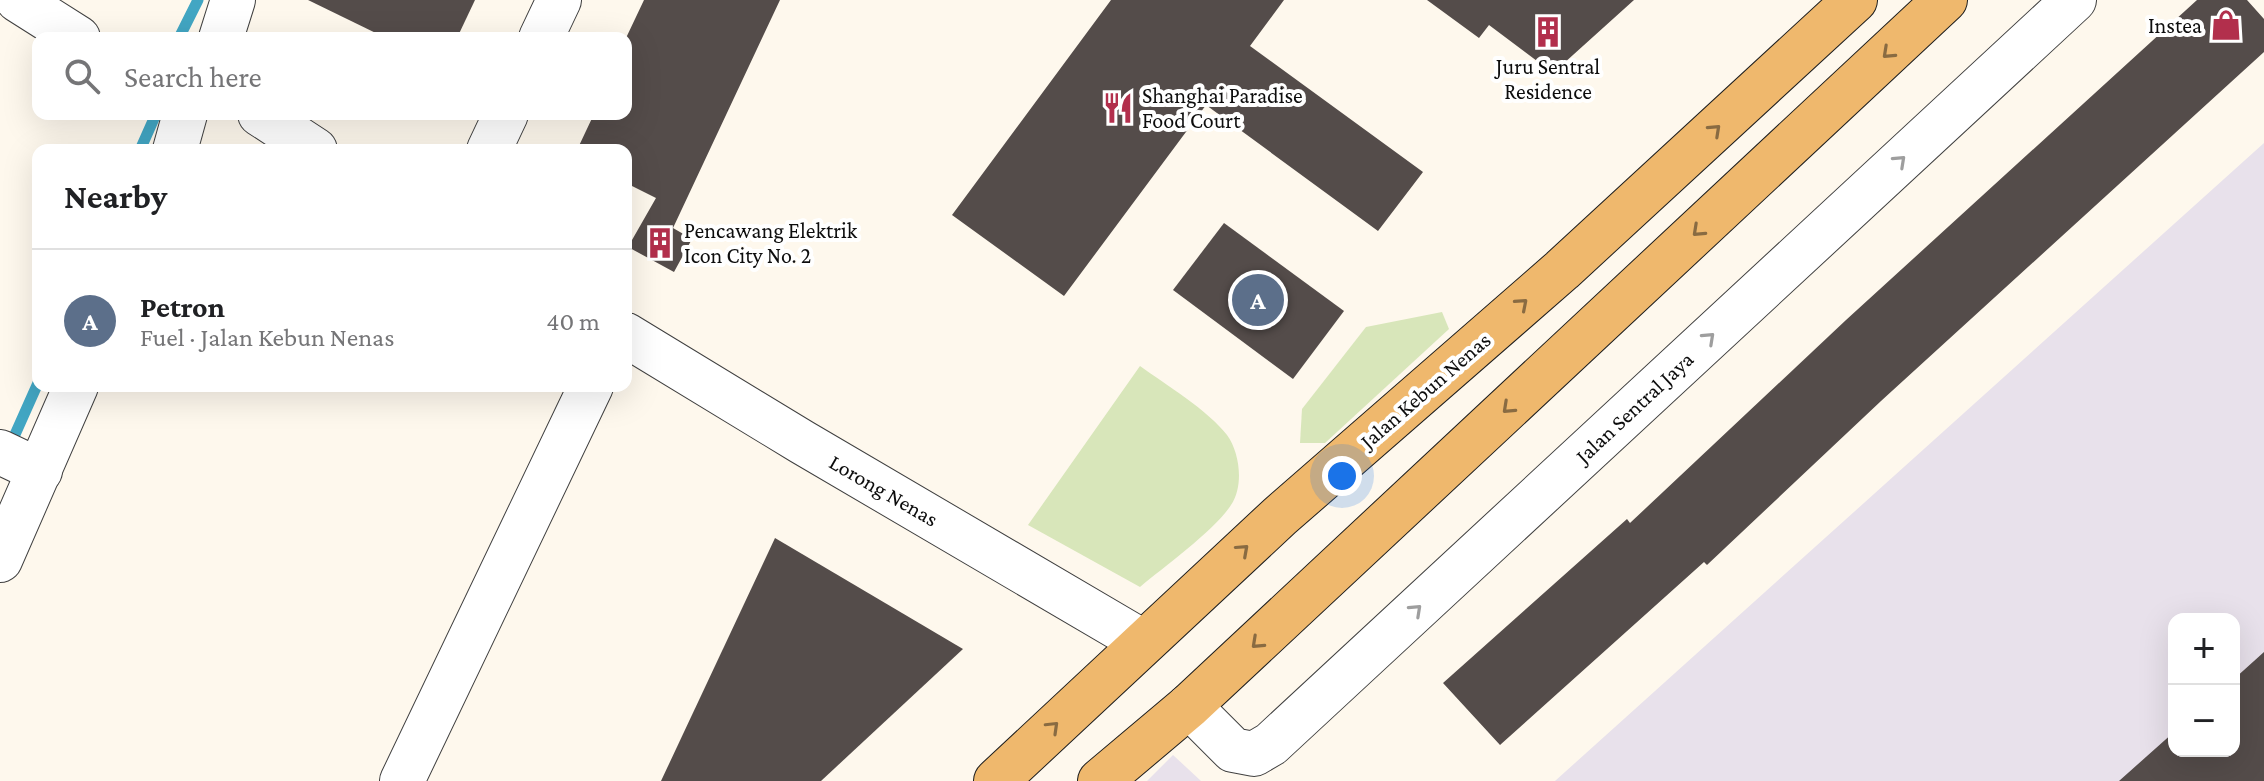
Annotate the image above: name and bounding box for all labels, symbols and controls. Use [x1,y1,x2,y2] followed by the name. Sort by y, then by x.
[2209,8,2243,42] shop icon: Instea
[2148,13,2202,38] place label: Instea
[1531,15,1565,49] building icon: Juru Sentral Residence
[32,32,632,120] search box
[1883,44,1897,59] one-way arrow
[60,54,104,98] icon: search
[1494,54,1600,104] place label: Juru Sentral Residence
[124,60,262,93] text: Search here
[1142,83,1303,133] place label: Shanghai Paradise Food Court
[1101,91,1135,125] restaurant icon: Shanghai Paradise Food Court
[1706,124,1720,139] one-way arrow
[1891,155,1905,170] one-way arrow
[64,178,167,215] text: Nearby
[684,218,858,268] place label: Pencawang Elektrik Icon City No. 2
[1693,221,1707,236] one-way arrow
[643,226,677,260] building icon: Pencawang Elektrik Icon City No. 2
[1232,270,1284,330] pin: A
[140,290,225,323] text: Petron
[1513,299,1528,314] one-way arrow
[82,307,98,336] text: A
[546,307,600,336] text: 40 m
[140,323,394,352] text: Fuel · Jalan Kebun Nenas
[1354,327,1495,455] street label: Jalan Kebun Nenas
[1700,333,1715,347] one-way arrow
[1569,346,1698,470] street label: Jalan Sentral Jaya
[1503,399,1517,413] one-way arrow
[825,449,943,532] street label: Lorong Nenas
[1322,456,1362,496] your location
[1234,546,1249,560] one-way arrow
[1407,604,1421,619] one-way arrow
[2168,613,2240,757] map controls
[2168,613,2240,685] button: +
[1251,633,1266,647] one-way arrow
[2168,685,2240,757] button: −
[1044,722,1058,737] one-way arrow

